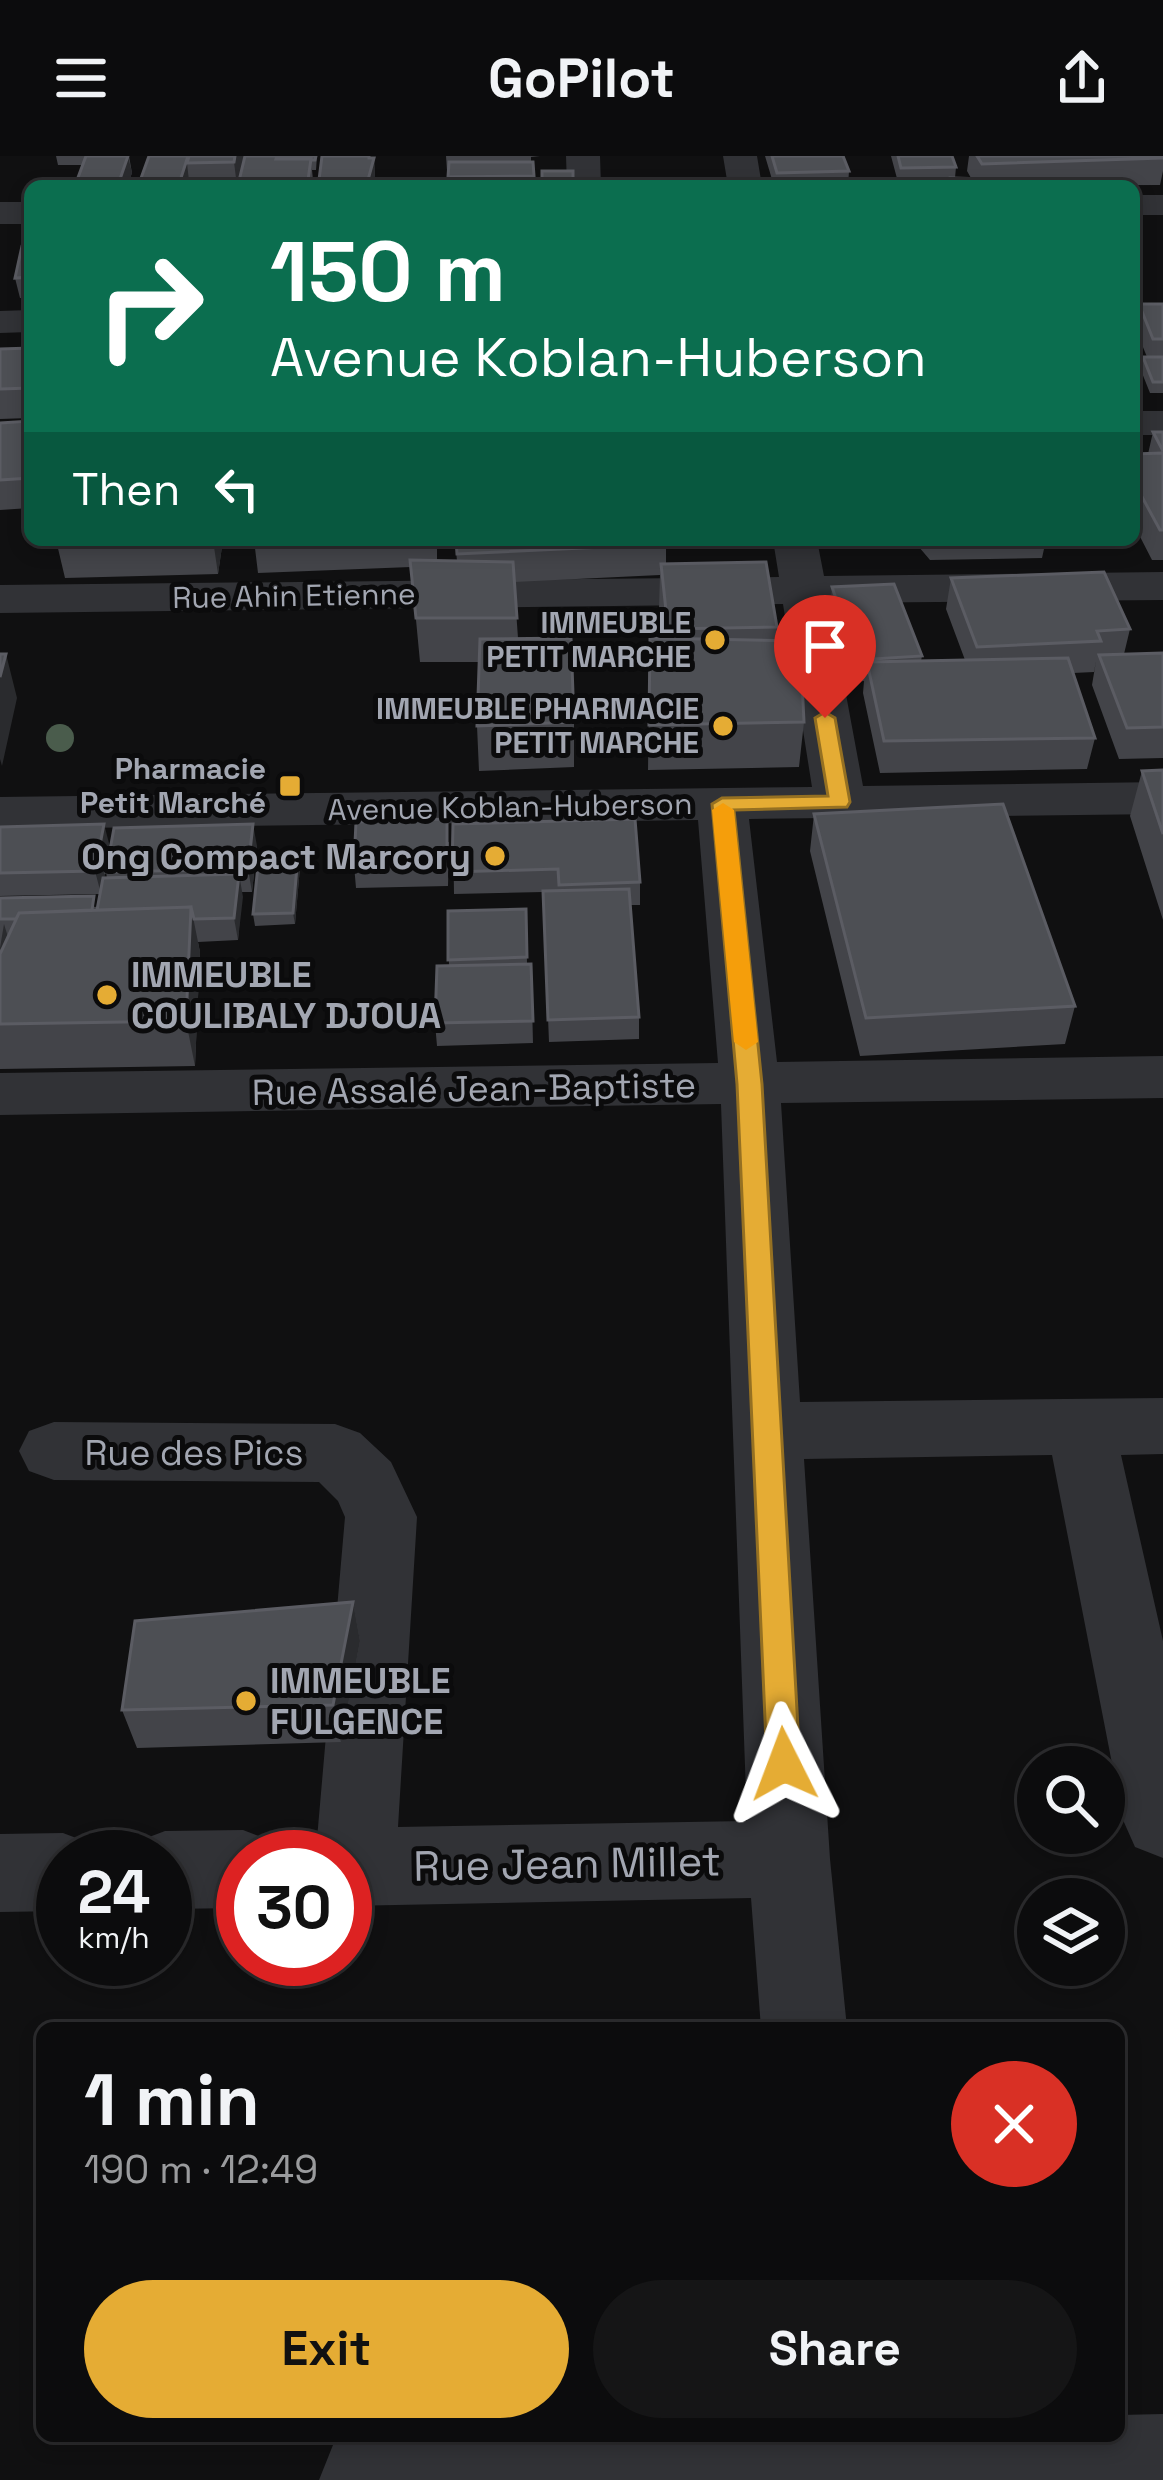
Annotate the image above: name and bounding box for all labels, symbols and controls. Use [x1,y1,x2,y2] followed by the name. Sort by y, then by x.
[488,44,675,113] text: GoPilot
[48,45,114,111] icon: menu
[1049,45,1115,111] icon: share
[270,218,506,326] text: 150 m
[72,228,228,384] icon: right
[270,323,927,392] text: Avenue Koblan-Huberson
[204,456,270,522] icon: left
[72,461,180,518] text: Then
[172,574,416,617] street label: Rue Ahin Etienne
[774,595,876,718] pin
[486,603,691,676] place label: IMMEUBLE PETIT MARCHE
[792,613,858,679] icon: arrive
[702,627,728,653] marker: IMMEUBLE PETIT MARCHE
[376,689,699,762] place label: IMMEUBLE PHARMACIE PETIT MARCHE
[710,713,736,739] marker: IMMEUBLE PHARMACIE PETIT MARCHE
[80,749,266,822] place label: Pharmacie Petit Marché
[277,773,303,799] marker: Pharmacie Petit Marché
[327,784,693,829] street label: Avenue Koblan-Huberson
[81,834,471,880] place label: Ong Compact Marcory
[482,843,508,869] marker: Ong Compact Marcory
[131,952,441,1039] place label: IMMEUBLE COULIBALY DJOUA
[94,982,120,1008] marker: IMMEUBLE COULIBALY DJOUA
[251,1062,697,1116] street label: Rue Assalé Jean-Baptiste
[85,1430,304,1476] street label: Rue des Pics
[270,1658,451,1745] place label: IMMEUBLE FULGENCE
[233,1688,259,1714] marker: IMMEUBLE FULGENCE
[721,1701,847,1827] position arrow
[1017,1746,1125,1986] map controls
[1017,1746,1125,1854] button: search
[216,1830,372,1986] speed limit sign: 30
[413,1834,721,1893] street label: Rue Jean Millet
[78,1854,150,1931] text: 24
[1017,1878,1125,1986] button: layers
[78,1918,150,1957] text: km/h
[84,2054,260,2146] text: 1 min
[951,2061,1077,2187] button: close
[84,2145,318,2194] text: 190 m · 12:49
[84,2280,569,2418] button: Exit
[593,2280,1077,2418] button: Share

